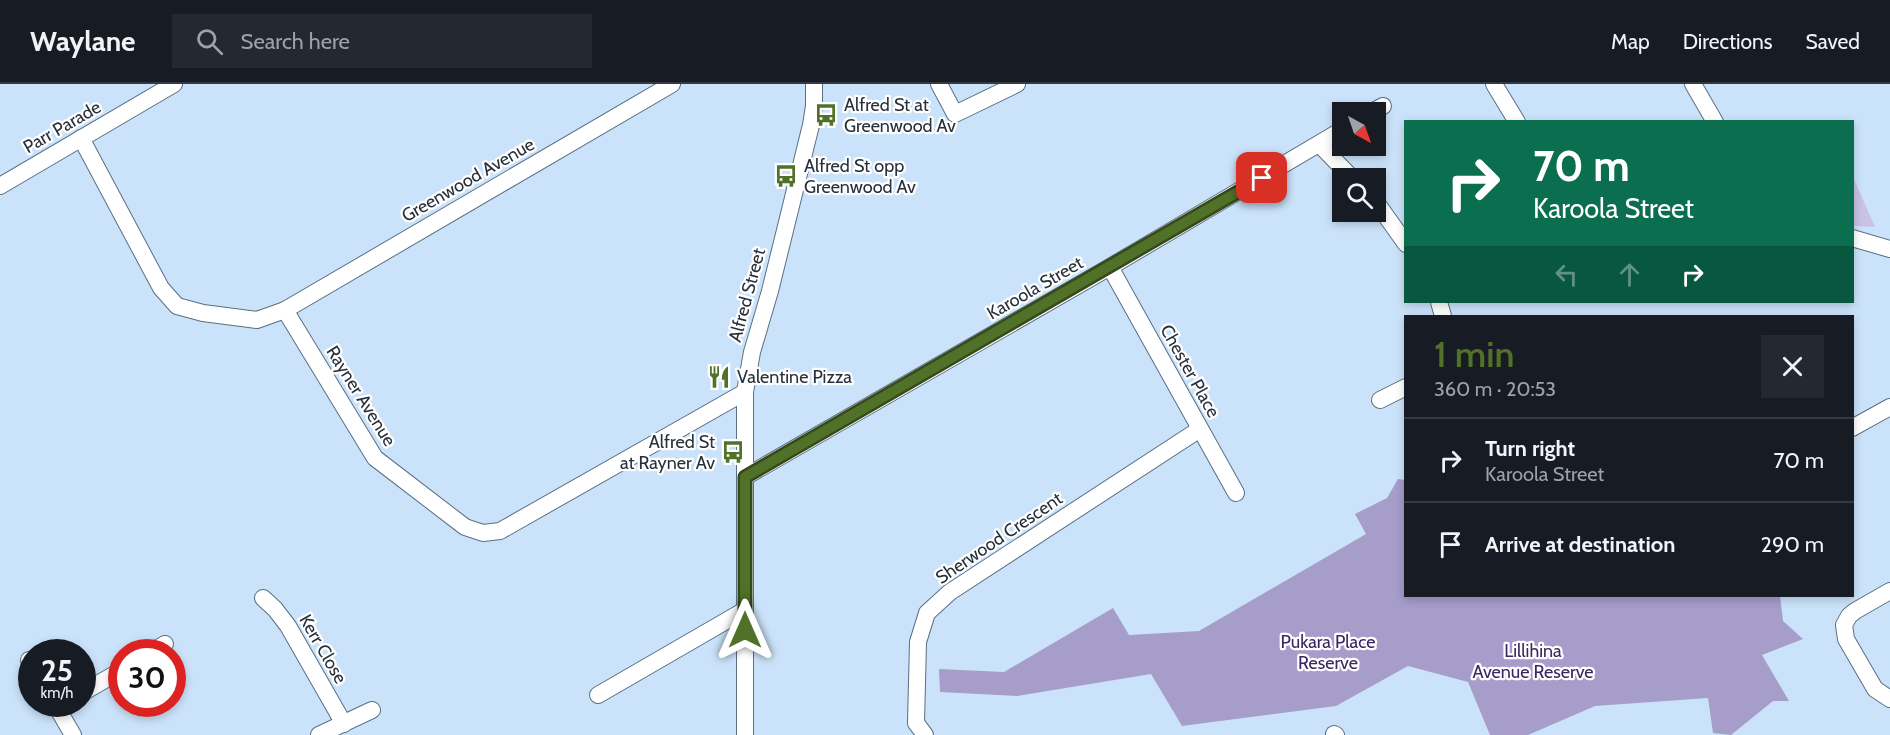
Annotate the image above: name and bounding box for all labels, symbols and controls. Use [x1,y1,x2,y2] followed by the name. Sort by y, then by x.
[172,14,592,68] search box
[30,24,136,58] text: Waylane
[193,25,226,58] icon: search
[241,28,350,55] text: Search here
[1611,29,1650,54] text: Map
[1683,29,1772,54] text: Directions
[1805,29,1860,54] text: Saved
[844,94,956,137] place label: Alfred St at Greenwood Av
[19,96,105,158] street label: Parr Parade
[813,102,839,128] bus stop icon: Alfred St at Greenwood Av
[1332,102,1386,156] north arrow
[1332,102,1386,222] map controls
[398,133,538,227] street label: Greenwood Avenue
[1533,140,1630,192] text: 70 m
[1434,144,1512,222] icon: right
[1236,152,1287,203] pin
[804,155,916,198] place label: Alfred St opp Greenwood Av
[1245,161,1278,194] icon: arrive
[773,163,799,189] bus stop icon: Alfred St opp Greenwood Av
[1332,168,1386,222] button: search
[1533,192,1694,225] text: Karoola Street
[724,246,770,344] street label: Alfred Street
[983,252,1087,324] street label: Karoola Street
[1550,258,1583,291] icon: left
[1613,258,1646,291] icon: ahead
[1676,258,1709,291] icon: right
[1155,321,1225,421] street label: Chester Place
[1434,332,1514,376] text: 1 min
[1761,335,1824,398] button: close
[321,342,401,450] street label: Rayner Avenue
[706,364,732,390] restaurant icon: Valentine Pizza
[737,366,852,388] place label: Valentine Pizza
[1434,377,1556,401] text: 360 m · 20:53
[620,431,715,474] place label: Alfred St at Rayner Av
[1485,435,1575,462] text: Turn right
[720,439,746,465] bus stop icon: Alfred St at Rayner Av
[1434,444,1467,477] icon: right
[1774,447,1824,474] text: 70 m
[1485,462,1604,486] text: Karoola Street
[931,487,1067,589] street label: Sherwood Crescent
[1434,528,1467,561] icon: arrive
[1485,531,1675,558] text: Arrive at destination
[1760,531,1824,558] text: 290 m
[713,598,777,662] position arrow
[294,611,352,687] street label: Kerr Close
[1281,631,1375,674] park label: Pukara Place Reserve
[108,639,186,717] speed limit sign: 30
[1472,640,1594,683] park label: Lillihina Avenue Reserve
[41,652,73,689] text: 25
[41,684,73,702] text: km/h

